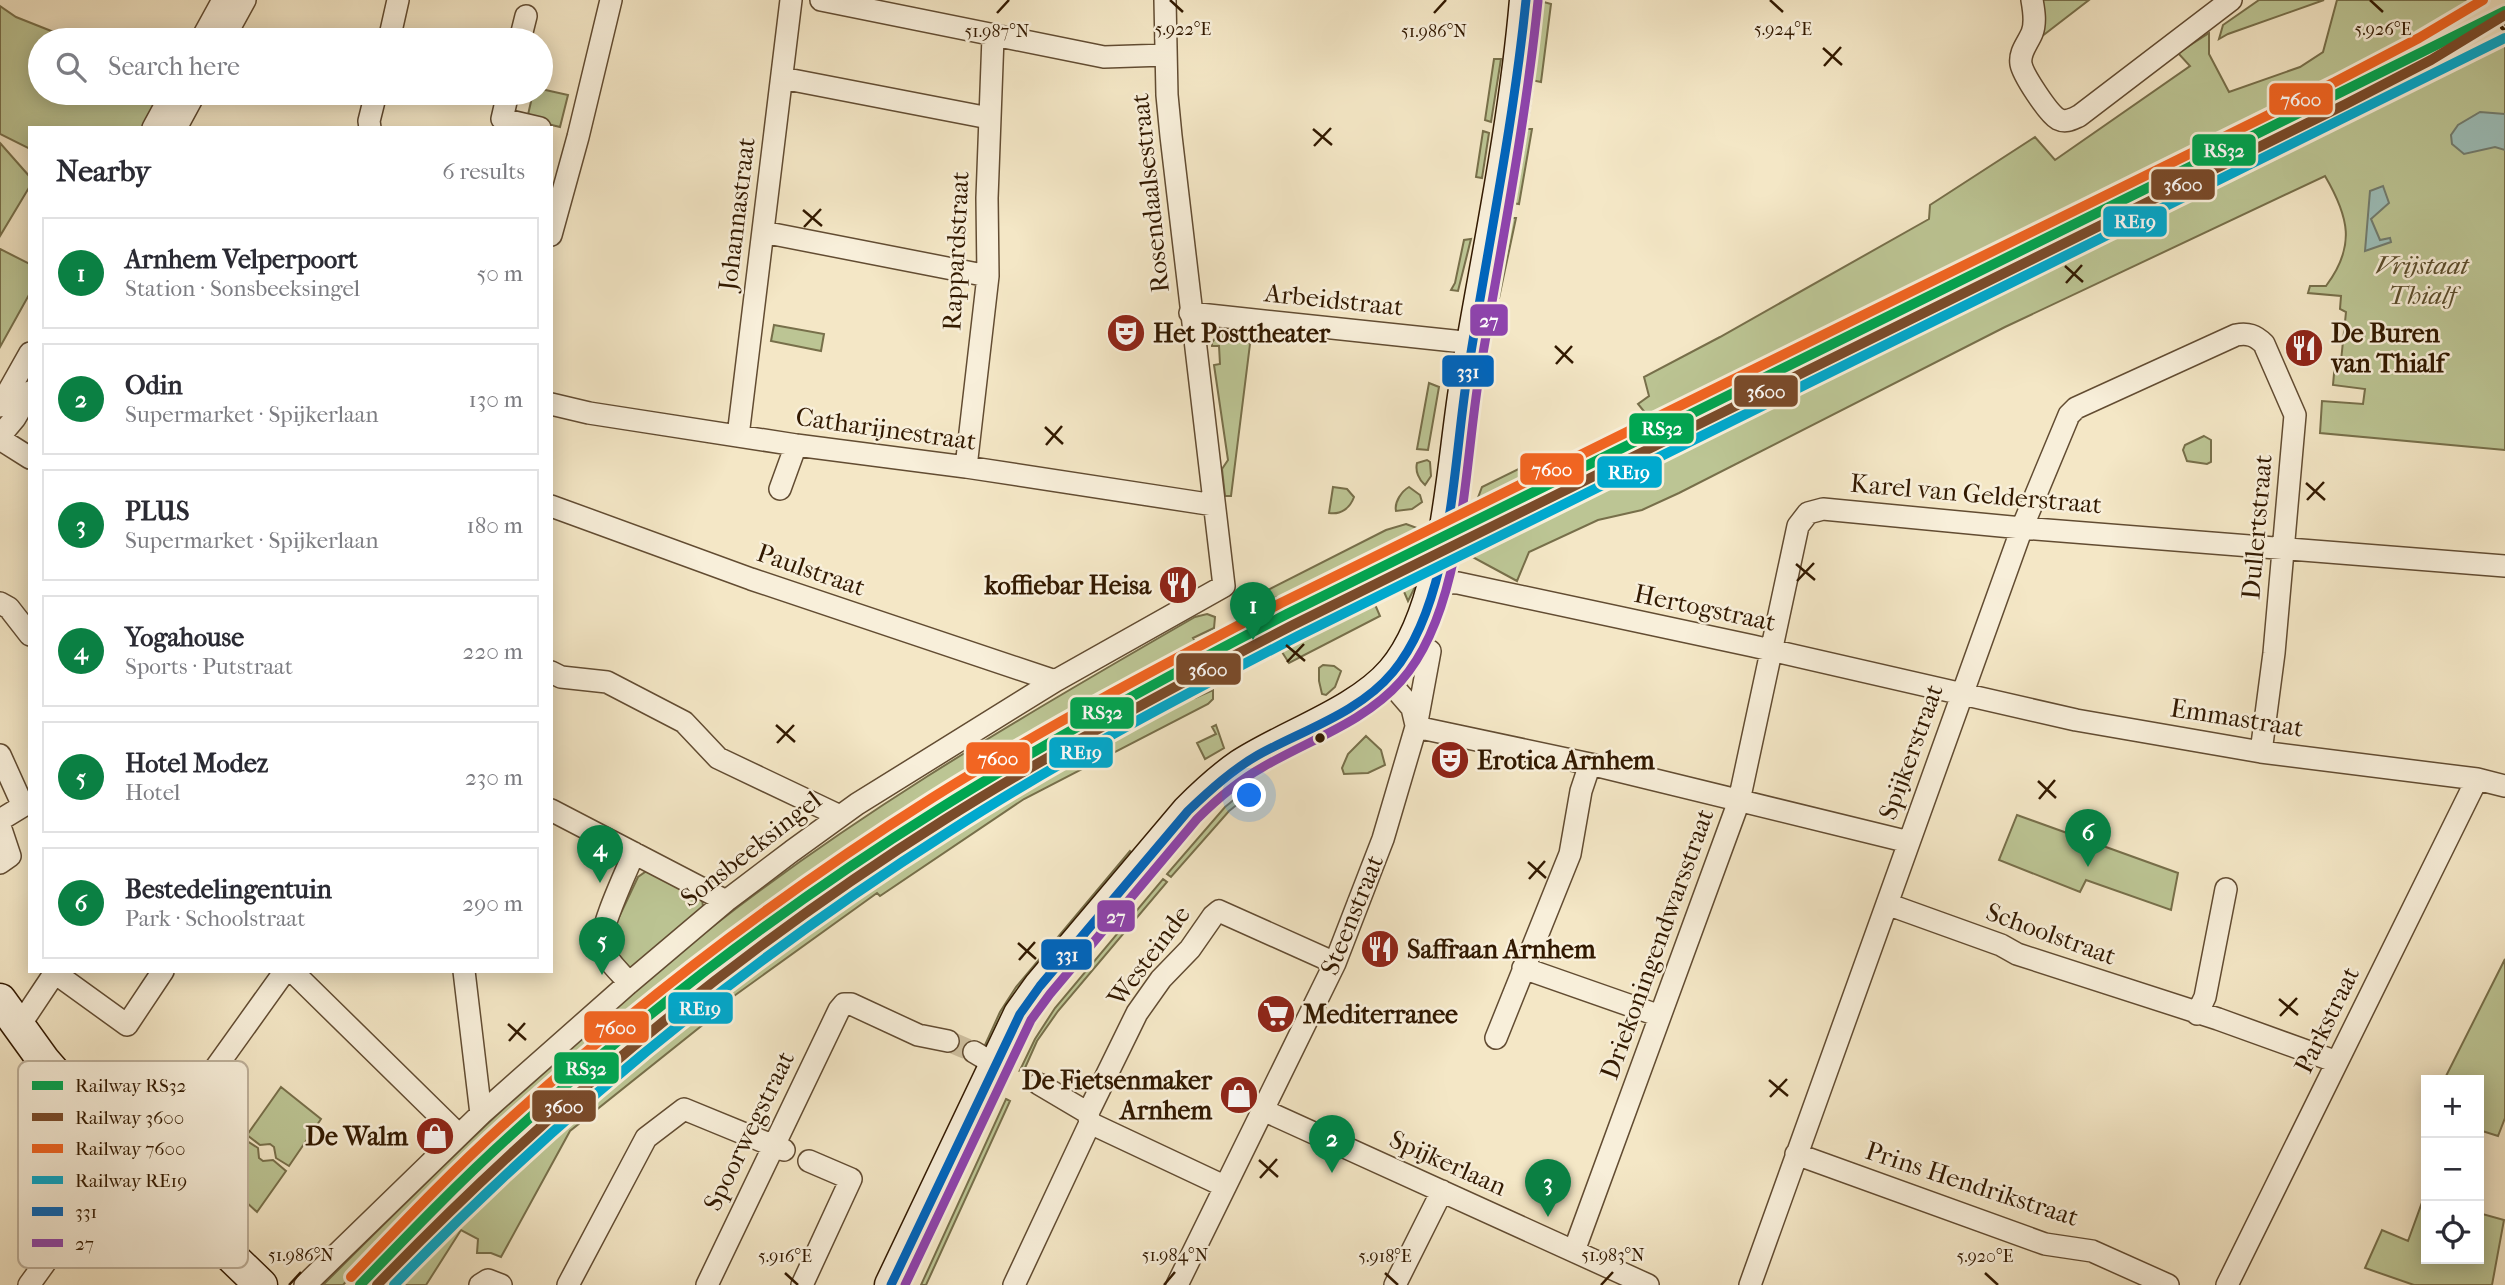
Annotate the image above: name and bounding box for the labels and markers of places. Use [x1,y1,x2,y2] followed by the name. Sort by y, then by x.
[1105,312,1147,354] theatre icon: Het Posttheater
[1153,318,1331,349] place label: Het Posttheater
[2330,318,2450,379] place label: De Buren van Thialf
[2283,327,2325,369] restaurant icon: De Buren van Thialf
[1157,564,1199,606] restaurant icon: koffiebar Heisa
[984,570,1152,601] place label: koffiebar Heisa
[1230,582,1276,640] pin: 1
[1313,731,1327,745] unlabelled marker
[1429,739,1471,781] theatre icon: Erotica Arnhem
[1477,745,1655,776] place label: Erotica Arnhem
[2065,809,2111,867] pin: 6
[577,825,623,883] pin: 4
[579,917,625,975] pin: 5
[1359,928,1401,970] restaurant icon: Saffraan Arnhem
[1407,934,1596,965] place label: Saffraan Arnhem
[1255,993,1297,1035] supermarket icon: Mediterranee
[1303,999,1458,1030] place label: Mediterranee
[1022,1065,1213,1126] place label: De Fietsenmaker Arnhem
[1218,1074,1260,1116] shop icon: De Fietsenmaker Arnhem
[414,1115,456,1157] shop icon: De Walm
[1309,1115,1355,1173] pin: 2
[305,1121,408,1152] place label: De Walm
[1525,1159,1571,1217] pin: 3

